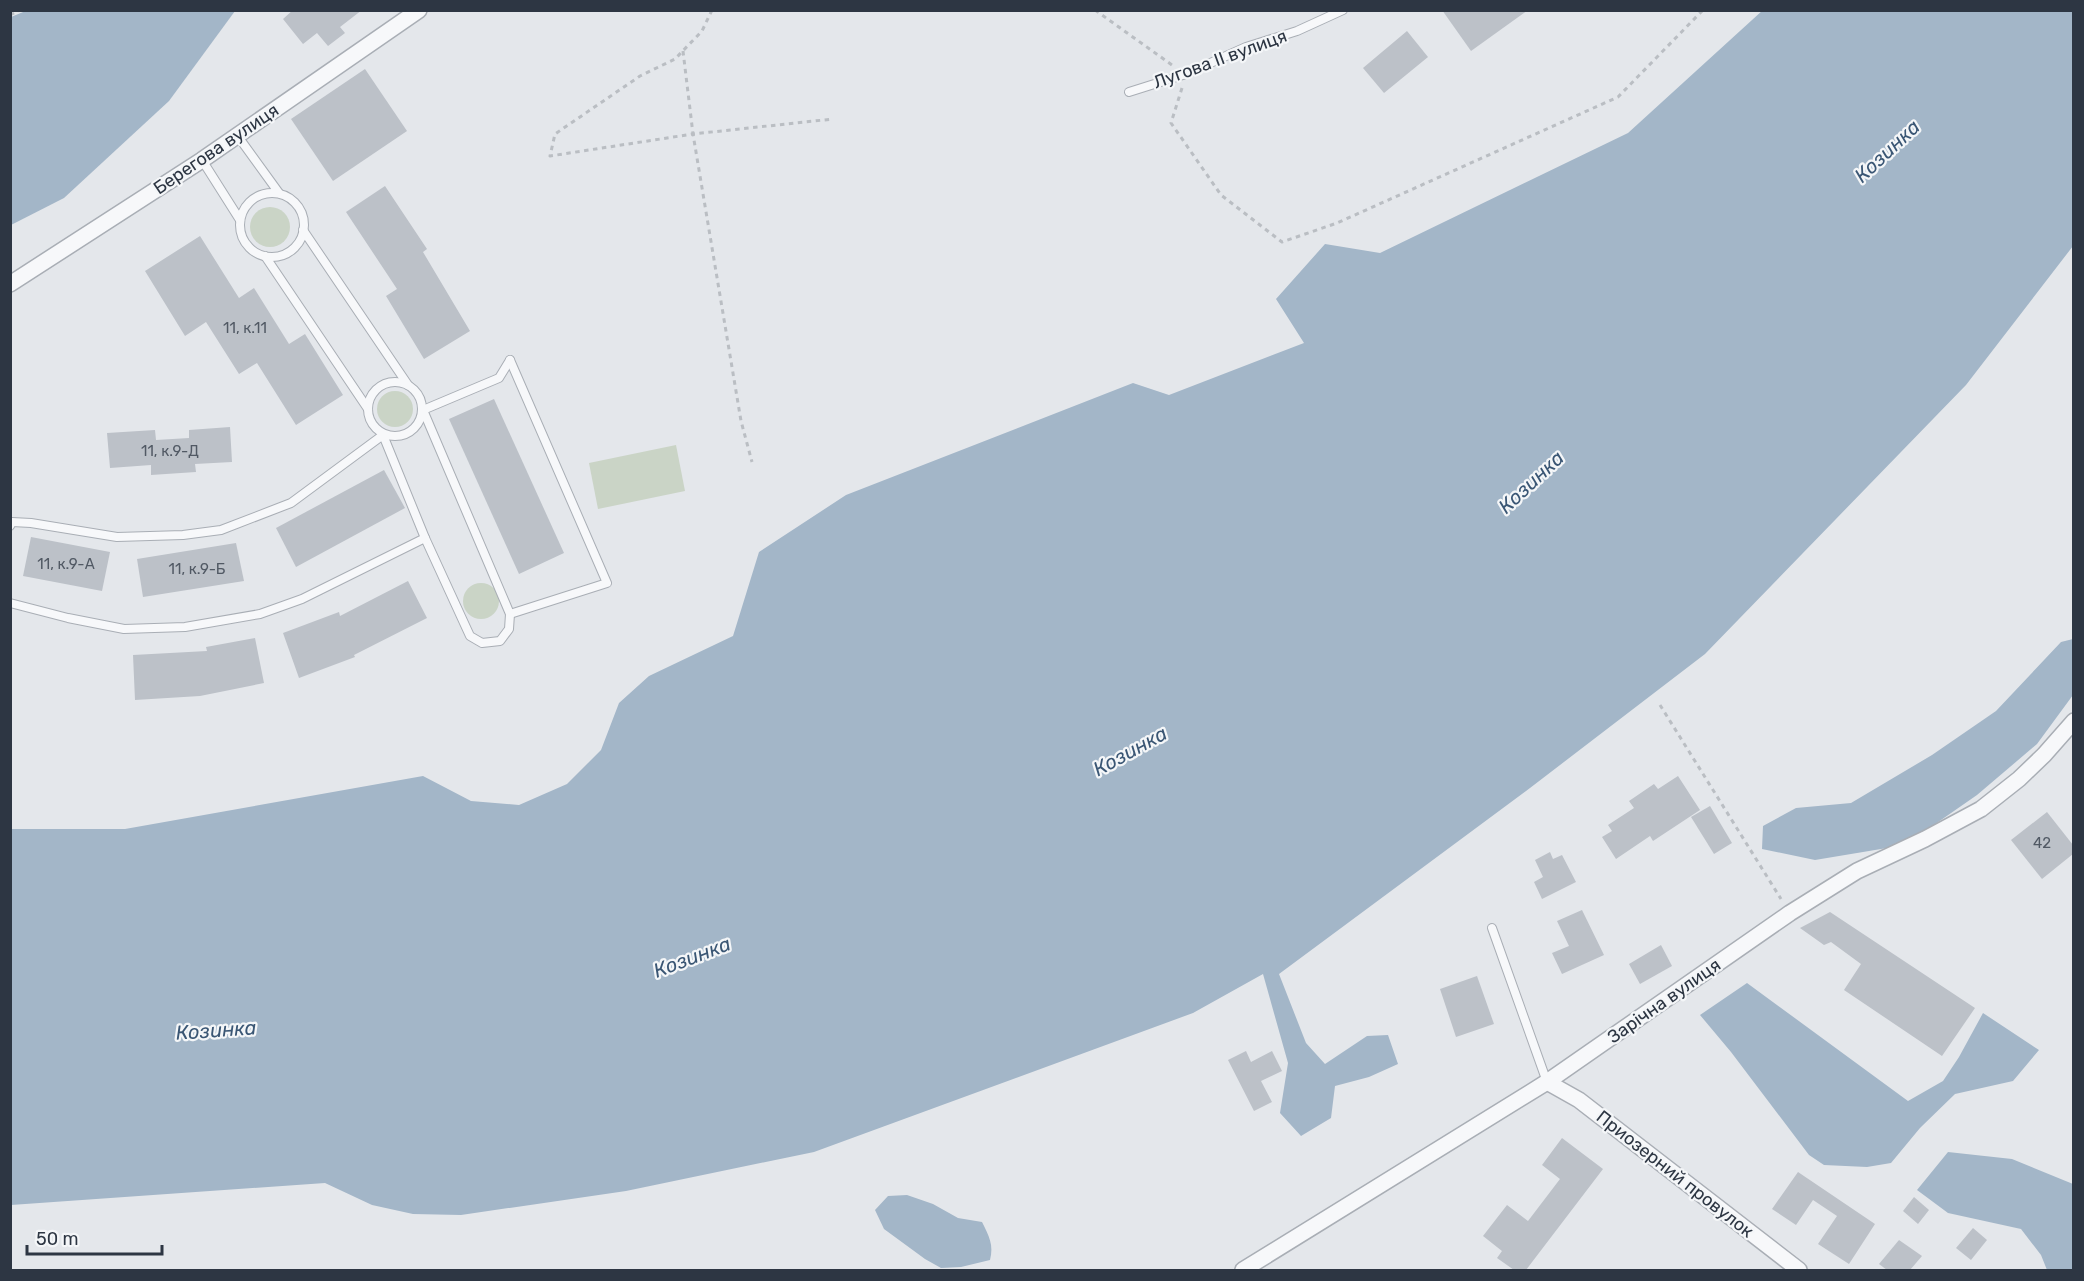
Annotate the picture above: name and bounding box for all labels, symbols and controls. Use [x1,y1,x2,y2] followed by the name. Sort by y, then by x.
[1150,25,1290,93] street label: Лугова II вулиця
[149,99,283,199] street label: Берегова вулиця
[1849,114,1925,187] water label: Козинка
[223,319,267,337] house number: 11, к.11
[141,442,199,460] house number: 11, к.9-Д
[1493,445,1569,518] water label: Козинка
[37,555,95,573] house number: 11, к.9-А
[169,560,226,578] house number: 11, к.9-Б
[1089,721,1171,781] water label: Козинка
[2033,834,2051,852] house number: 42
[650,931,734,983] water label: Козинка
[1603,954,1725,1048] street label: Зарічна вулиця
[175,1015,257,1045] water label: Козинка
[1592,1106,1758,1243] street label: Приозерний провулок
[27,1218,162,1256] scale bar
[36,1228,79,1250] text: 50 m

